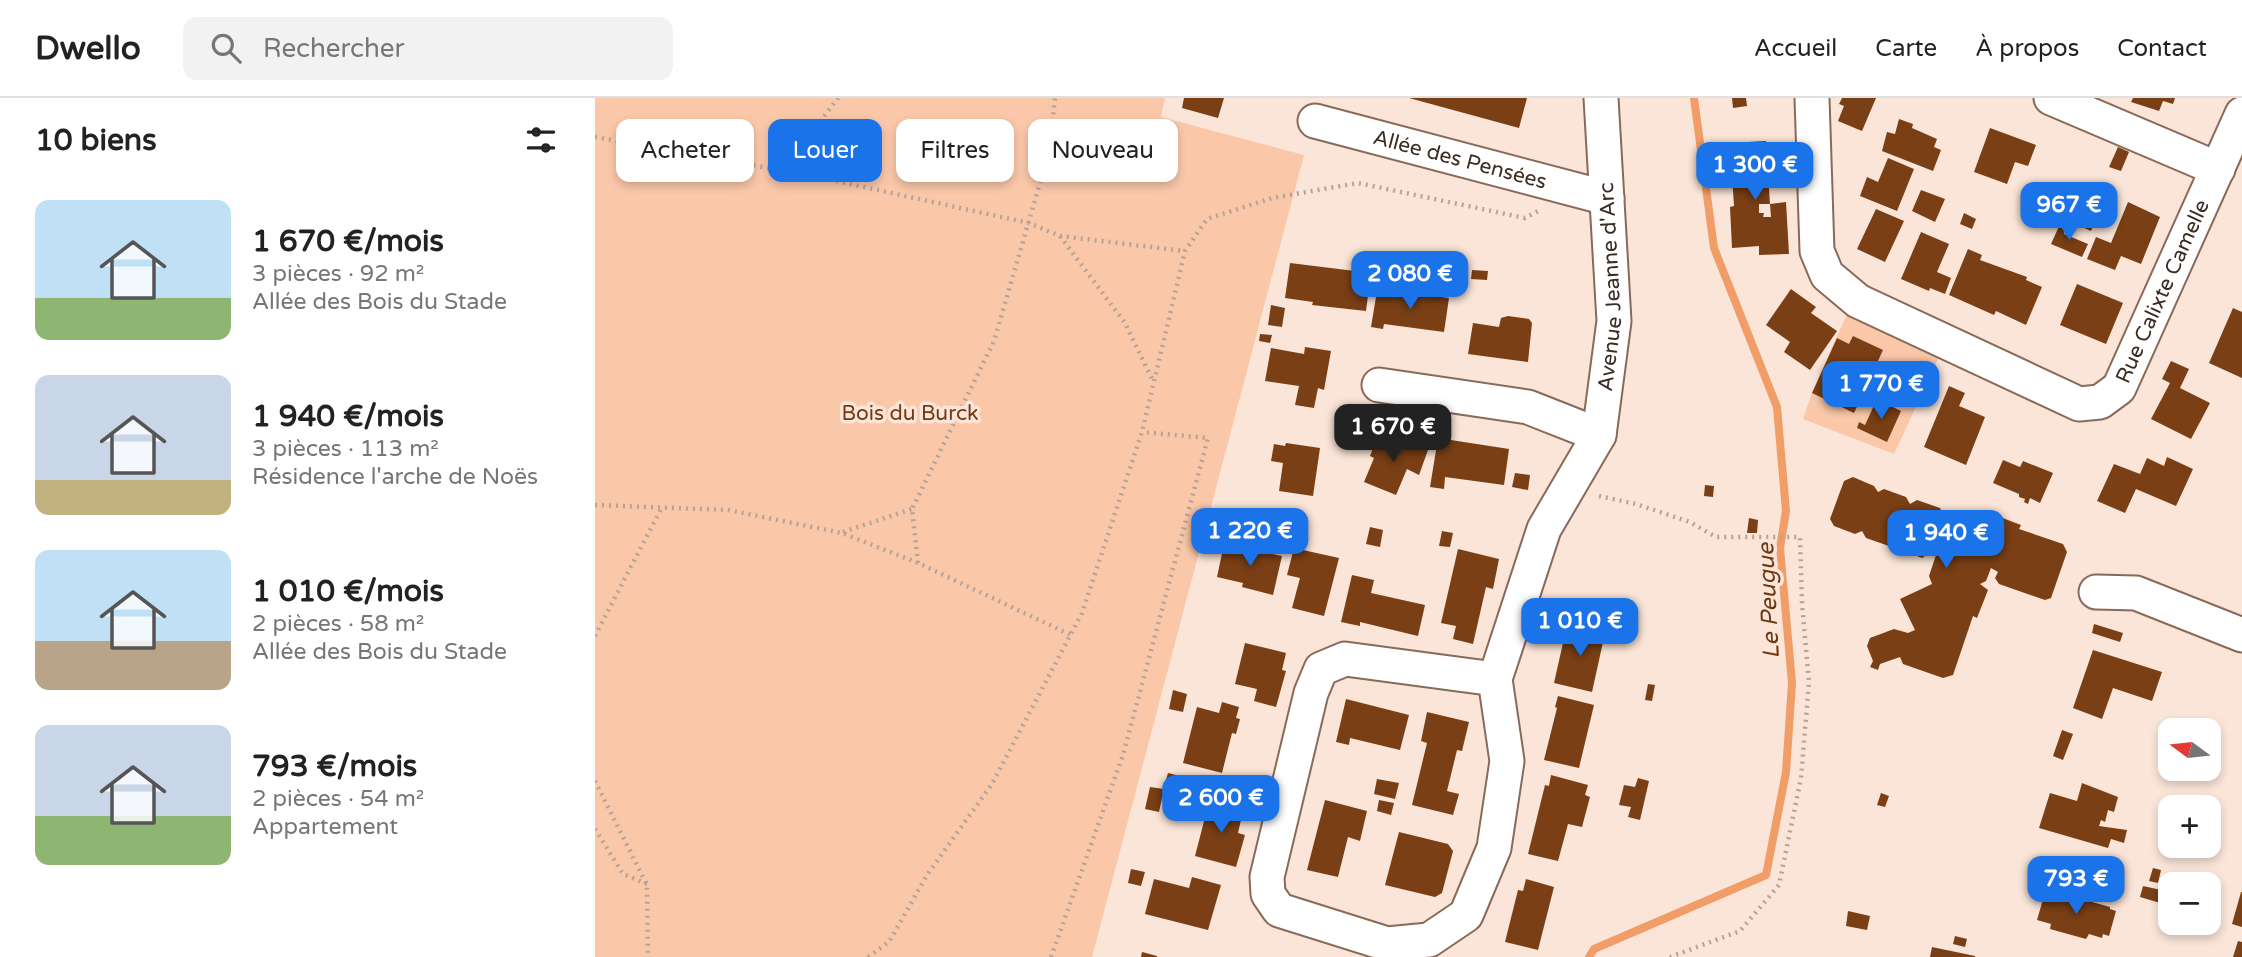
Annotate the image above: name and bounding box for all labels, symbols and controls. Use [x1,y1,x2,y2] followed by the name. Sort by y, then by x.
[183,17,673,80] search box
[35,29,141,68] text: Dwello
[207,29,245,67] icon: search
[263,33,404,64] text: Rechercher
[1754,34,1837,63] text: Accueil
[1875,34,1937,63] text: Carte
[1975,34,2079,63] text: À propos
[2117,34,2207,63] text: Contact
[616,119,754,182] chip: Acheter
[768,119,882,182] chip: Louer
[896,119,1014,182] chip: Filtres
[1028,119,1178,182] chip: Nouveau
[522,121,560,159] icon: filters
[35,122,157,159] text: 10 biens
[1370,125,1549,195] street label: Allée des Pensées
[1690,142,1820,202] pin: 1 300 €
[1712,151,1798,179] text: 1 300 €
[1593,182,1627,393] street label: Avenue Jeanne d'Arc
[2020,183,2118,242] pin: 967 €
[2037,191,2102,219] text: 967 €
[2111,196,2215,387] street label: Rue Calixte Camelle
[252,223,444,260] text: 1 670 €/mois
[91,228,175,312] icon: home
[1345,252,1475,311] pin: 2 080 €
[252,260,424,288] text: 3 pièces · 92 m²
[1367,260,1453,288] text: 2 080 €
[252,288,507,316] text: Allée des Bois du Stade
[1816,362,1946,421] pin: 1 770 €
[1838,370,1924,398] text: 1 770 €
[252,398,444,435] text: 1 940 €/mois
[841,401,979,426] park label: Bois du Burck
[91,403,175,487] icon: home
[1328,404,1458,464] pin: 1 670 €
[1350,413,1436,441] text: 1 670 €
[252,435,439,463] text: 3 pièces · 113 m²
[252,463,538,491] text: Résidence l'arche de Noës
[1185,508,1315,568] pin: 1 220 €
[1881,510,2011,570] pin: 1 940 €
[1207,517,1293,545] text: 1 220 €
[1903,519,1989,547] text: 1 940 €
[1752,540,1786,660] water label: Le Peugue
[252,573,444,610] text: 1 010 €/mois
[91,578,175,662] icon: home
[1515,598,1645,658] pin: 1 010 €
[1537,607,1623,635] text: 1 010 €
[252,610,424,638] text: 2 pièces · 58 m²
[252,638,507,666] text: Allée des Bois du Stade
[2158,718,2221,780] north arrow
[2158,718,2221,935] map controls
[252,748,417,785] text: 793 €/mois
[91,753,175,837] icon: home
[1156,776,1286,835] pin: 2 600 €
[1178,784,1264,812] text: 2 600 €
[252,785,424,813] text: 2 pièces · 54 m²
[2158,795,2221,858] button: +
[252,813,398,841] text: Appartement
[2027,856,2125,916] pin: 793 €
[2044,865,2109,893] text: 793 €
[2158,872,2221,935] button: −

